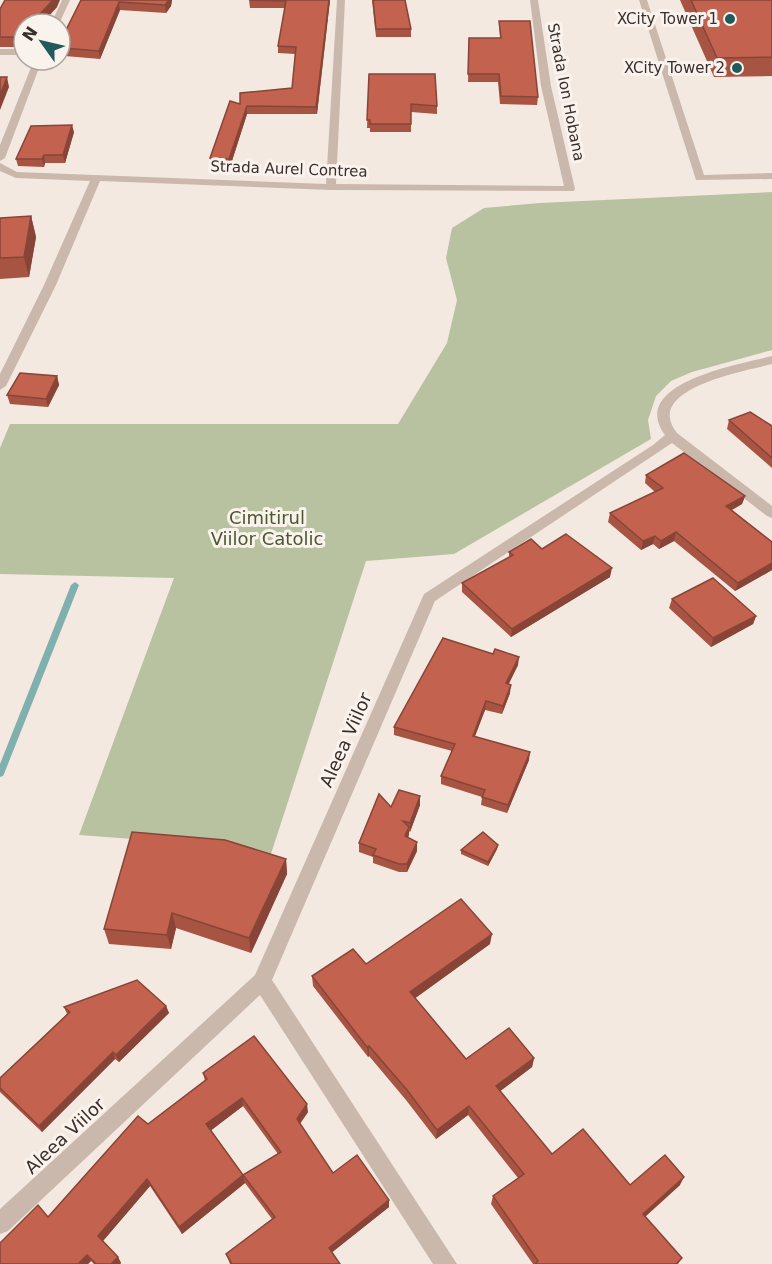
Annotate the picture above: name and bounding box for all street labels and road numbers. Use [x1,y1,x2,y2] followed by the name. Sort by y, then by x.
[544,22,588,162] street label: Strada Ion Hobana
[210,157,368,181] street label: Strada Aurel Contrea
[315,689,376,790] street label: Aleea Viilor
[20,1093,109,1178] street label: Aleea Viilor

